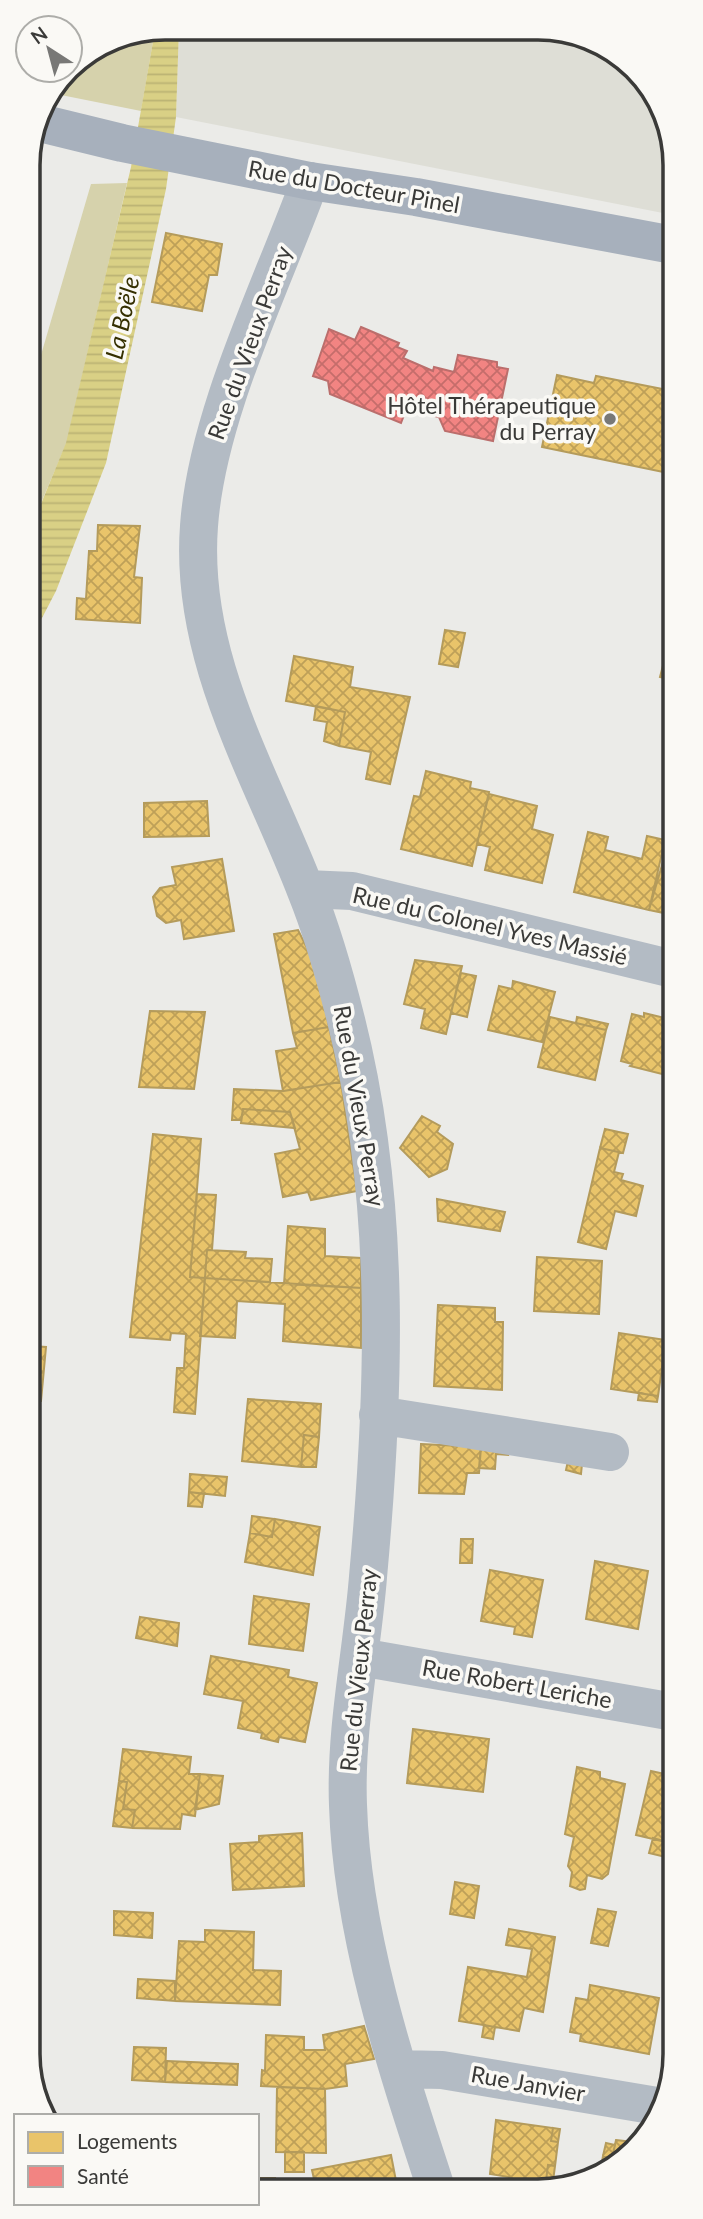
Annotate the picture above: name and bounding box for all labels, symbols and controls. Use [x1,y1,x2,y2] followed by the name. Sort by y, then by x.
[14,14,84,84] north arrow
[26,21,51,48] text: N
[246,154,462,218] street label: Rue du Docteur Pinel
[201,242,297,443] street label: Rue du Vieux Perray
[99,274,144,362] water label: La Boële
[387,391,596,445] place label: Hôtel Thérapeutique du Perray
[602,411,618,427] marker: Hôtel Thérapeutique du Perray
[350,880,630,970] street label: Rue du Colonel Yves Massié
[328,1003,391,1209] street label: Rue du Vieux Perray
[333,1567,383,1773] street label: Rue du Vieux Perray
[420,1653,614,1713] street label: Rue Robert Leriche
[469,2059,588,2107] street label: Rue Janvier
[14,2114,259,2205] legend
[77,2128,177,2153] text: Logements
[77,2163,129,2188] text: Santé

